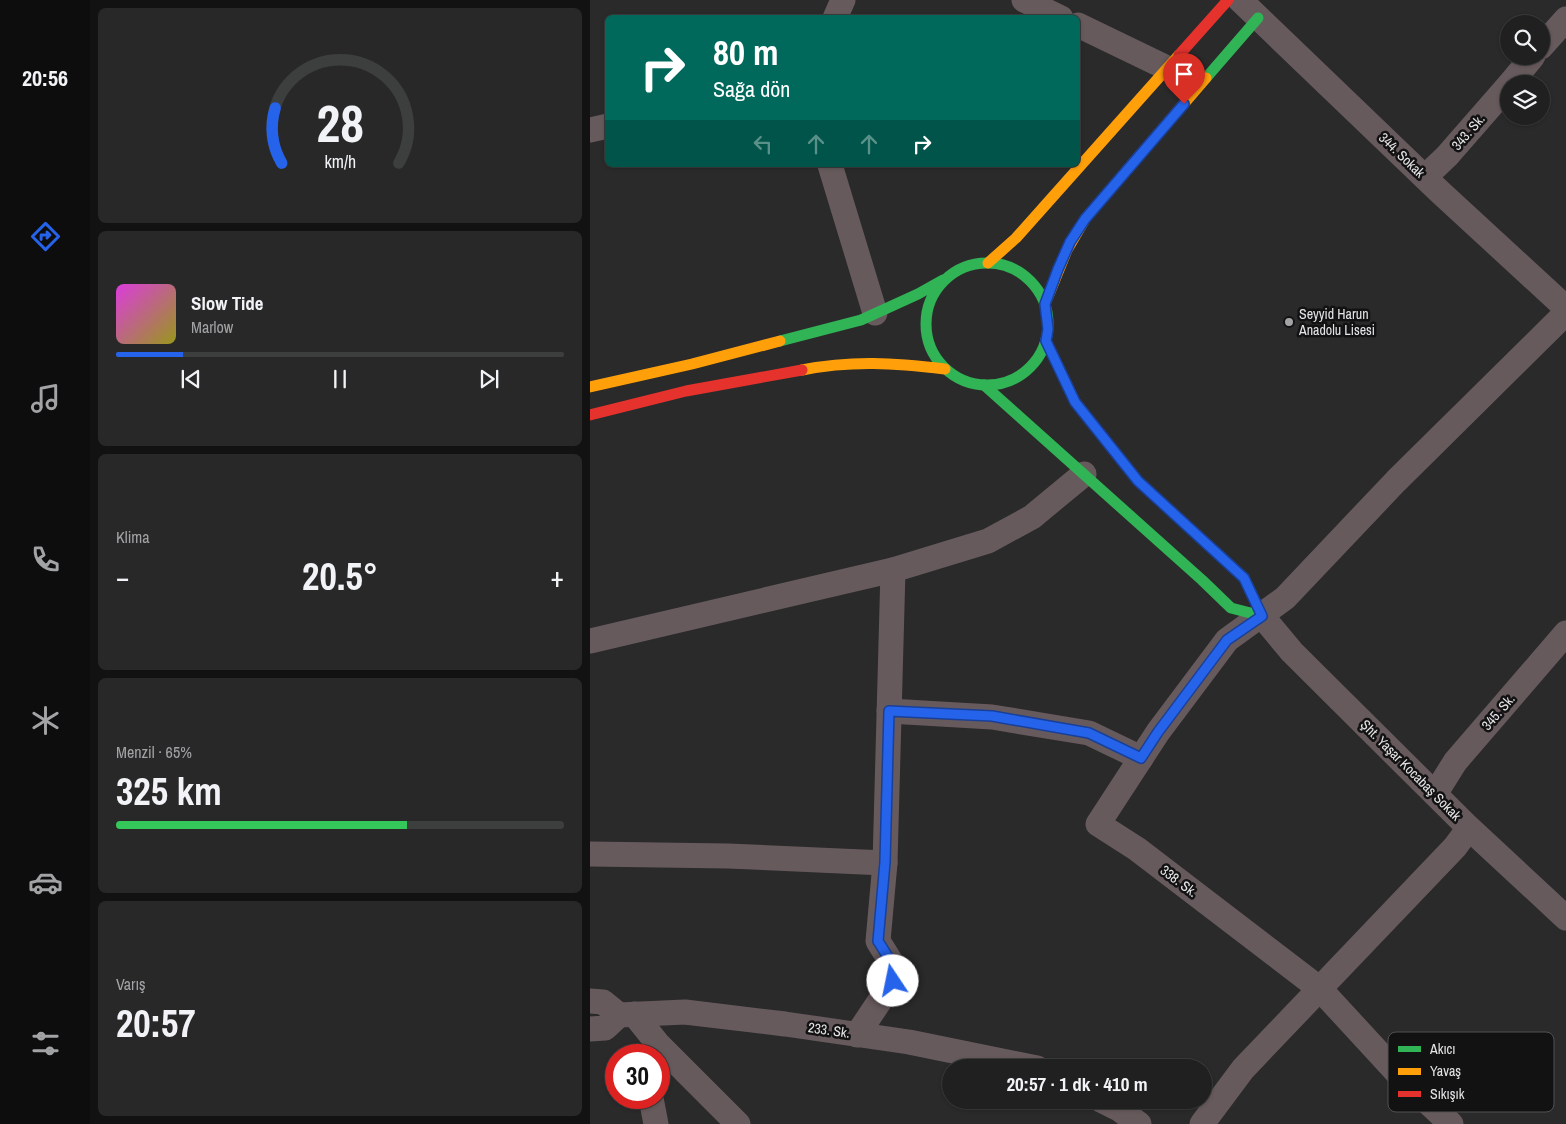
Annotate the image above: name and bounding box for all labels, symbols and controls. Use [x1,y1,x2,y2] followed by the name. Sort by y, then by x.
[1500,15,1550,125] map controls
[1500,15,1550,65] button: search
[713,29,778,76] text: 80 m
[630,35,695,100] icon: right
[1163,53,1205,104] pin
[1170,60,1198,88] icon: arrive
[22,63,68,93] text: 20:56
[713,74,790,104] text: Sağa dön
[1500,75,1550,125] button: layers
[316,88,364,158] text: 28
[1447,110,1489,154] street label: 343. Sk.
[1375,129,1429,182] street label: 344. Sokak
[749,130,777,158] icon: left
[802,130,830,158] icon: ahead
[855,130,883,158] icon: ahead
[908,130,936,158] icon: right
[324,150,356,174] text: km/h
[28,219,63,254] icon: directions
[191,290,263,316] text: Slow Tide
[1298,305,1375,339] place label: Seyyid Harun Anadolu Lisesi
[191,316,233,338] text: Marlow
[1283,316,1295,328] marker: Seyyid Harun Anadolu Lisesi
[177,365,205,393] icon: previous
[326,365,354,393] icon: pause
[475,365,503,393] icon: next
[28,381,63,416] icon: music
[116,526,150,548] text: Klima
[28,542,63,577] icon: phone
[302,551,378,602] text: 20.5°
[116,558,129,596] text: −
[551,558,564,596] text: +
[1477,690,1519,734] street label: 345. Sk.
[28,703,63,738] icon: climate
[1357,716,1465,824] street label: Şht. Yaşar Kocabaş Sokak
[116,741,192,763] text: Menzil · 65%
[116,766,222,817] text: 325 km
[1157,861,1201,901] street label: 338. Sk.
[28,865,63,900] icon: car
[866,954,918,1006] position arrow
[116,973,146,995] text: Varış
[116,998,196,1049] text: 20:57
[807,1018,851,1042] street label: 233. Sk.
[28,1026,63,1061] icon: filters
[1388,1032,1554,1112] legend
[1429,1040,1456,1058] text: Akıcı
[605,1044,670,1109] speed limit sign: 30
[1430,1062,1461,1080] text: Yavaş
[1006,1071,1148,1097] text: 20:57 · 1 dk · 410 m
[1430,1085,1465,1103] text: Sıkışık

